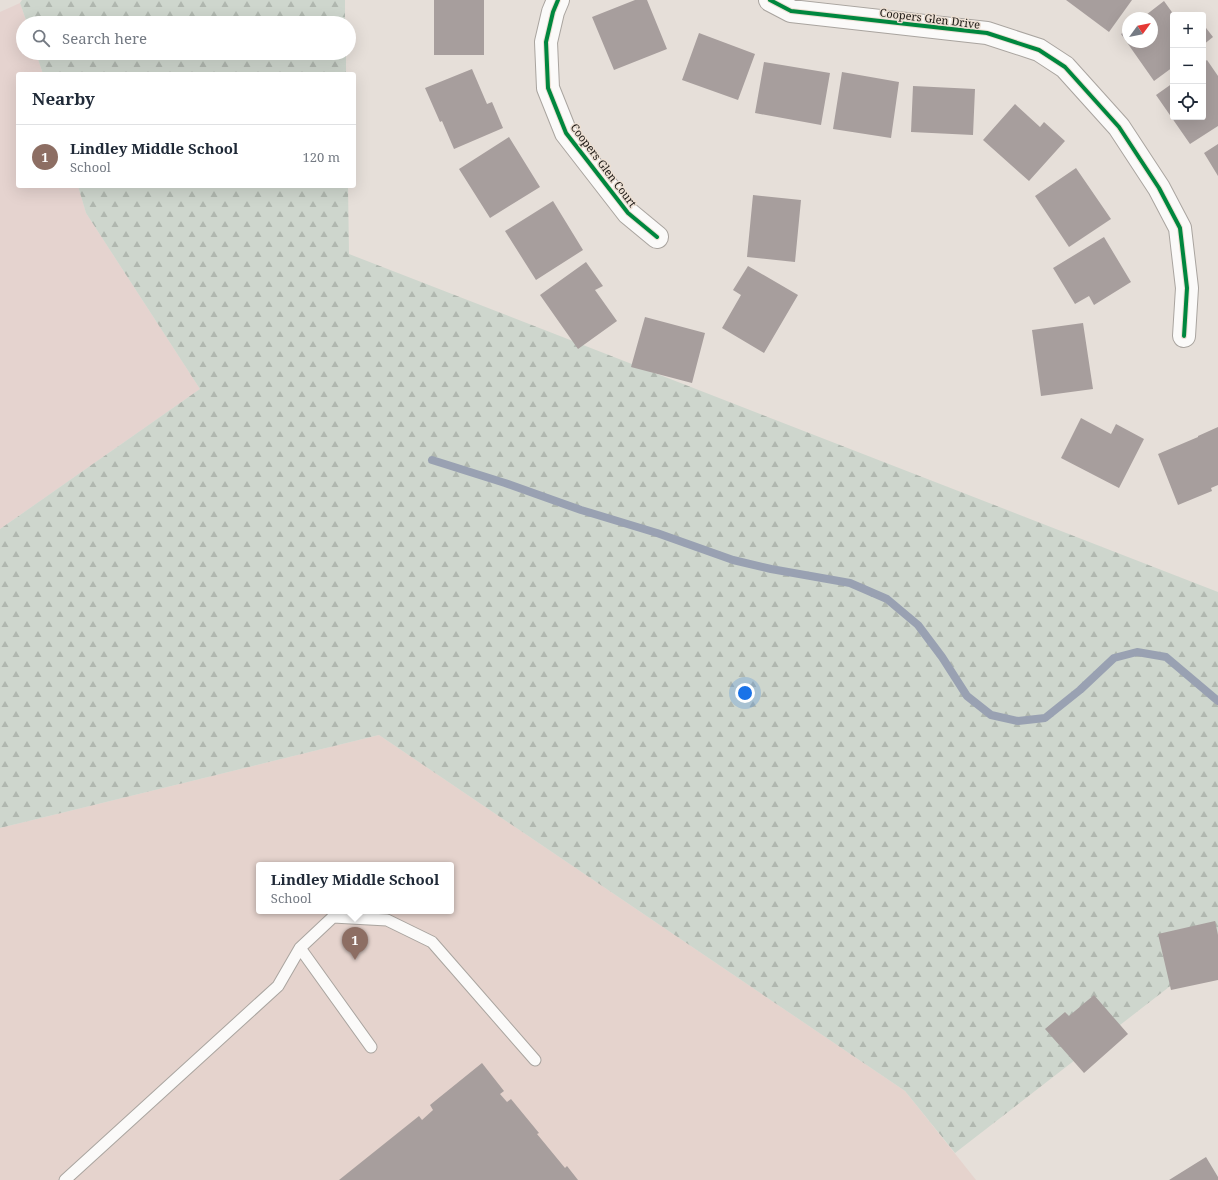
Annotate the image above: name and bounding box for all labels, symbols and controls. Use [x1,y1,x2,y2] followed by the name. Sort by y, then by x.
[879,4,981,32] street label: Coopers Glen Drive
[1122,12,1158,48] north arrow
[1170,12,1206,120] map controls
[1170,12,1206,48] button: +
[16,16,356,60] search box
[30,27,52,49] icon: search
[62,28,147,48] text: Search here
[1170,48,1206,84] button: −
[1170,84,1206,120] button: locate
[32,87,95,110] text: Nearby
[568,120,641,210] street label: Coopers Glen Court
[70,138,238,158] text: Lindley Middle School
[41,148,49,166] text: 1
[303,148,340,166] text: 120 m
[70,158,111,176] text: School
[735,683,755,703] your location
[256,862,454,914] popup
[271,869,439,889] text: Lindley Middle School
[271,889,312,907] text: School
[342,927,368,960] pin: 1

